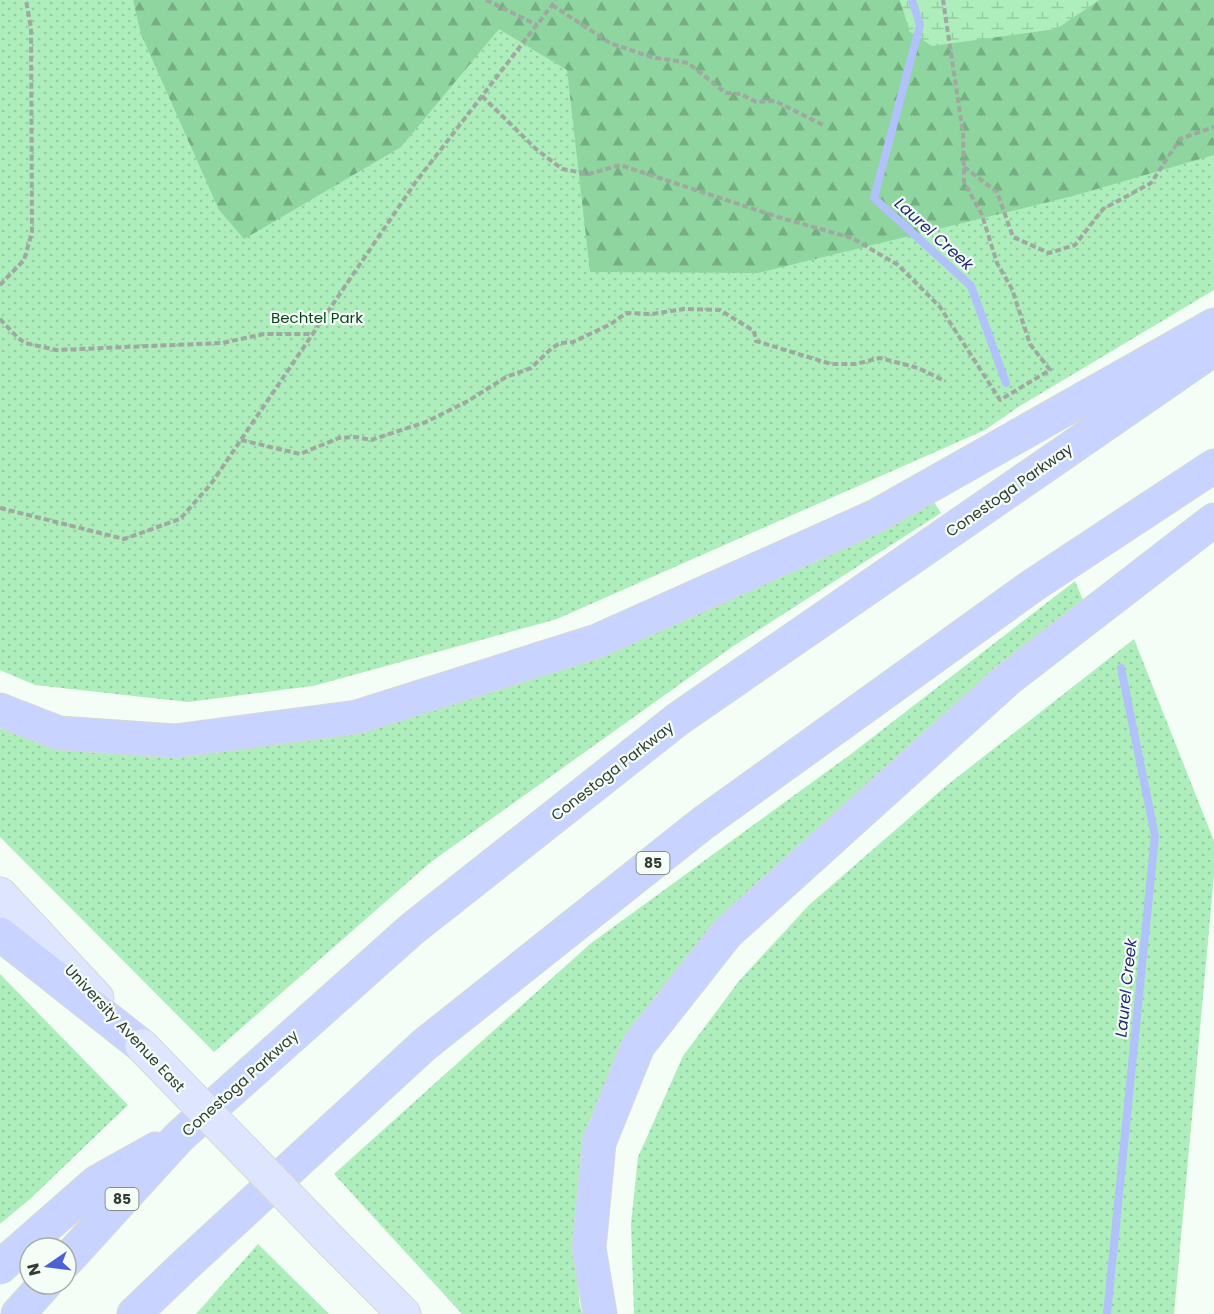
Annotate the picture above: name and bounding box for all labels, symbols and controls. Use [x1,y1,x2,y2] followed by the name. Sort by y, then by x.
[890,192,979,276] water label: Laurel Creek
[271,307,363,328] park label: Bechtel Park
[941,438,1077,542] street label: Conestoga Parkway
[546,716,678,826] street label: Conestoga Parkway
[636,852,670,874] road number: 85
[1109,937,1143,1038] water label: Laurel Creek
[60,960,190,1096] street label: University Avenue East
[177,1025,303,1141] street label: Conestoga Parkway
[106,1188,138,1210] road number: 85
[18,1236,78,1296] north arrow
[21,1261,47,1278] text: N

